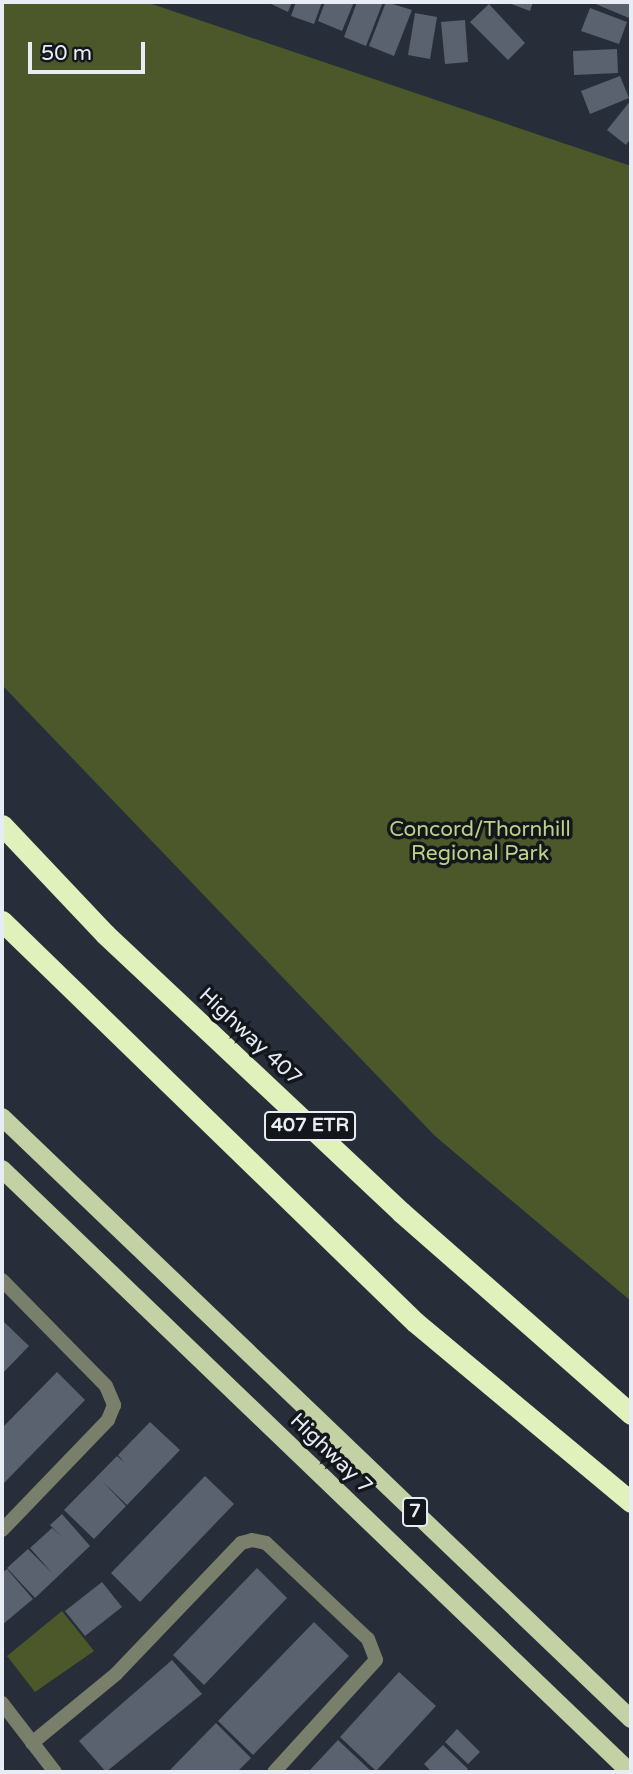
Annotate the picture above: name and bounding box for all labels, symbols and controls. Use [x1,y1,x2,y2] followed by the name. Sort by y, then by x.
[32,28,149,72] scale bar
[41,41,92,66] text: 50 m
[389,817,571,867] park label: Concord/Thornhill Regional Park
[193,983,307,1091] street label: Highway 407
[263,1110,357,1142] road number: 407 ETR
[285,1409,377,1499] street label: Highway 7
[401,1496,429,1528] road number: 7

